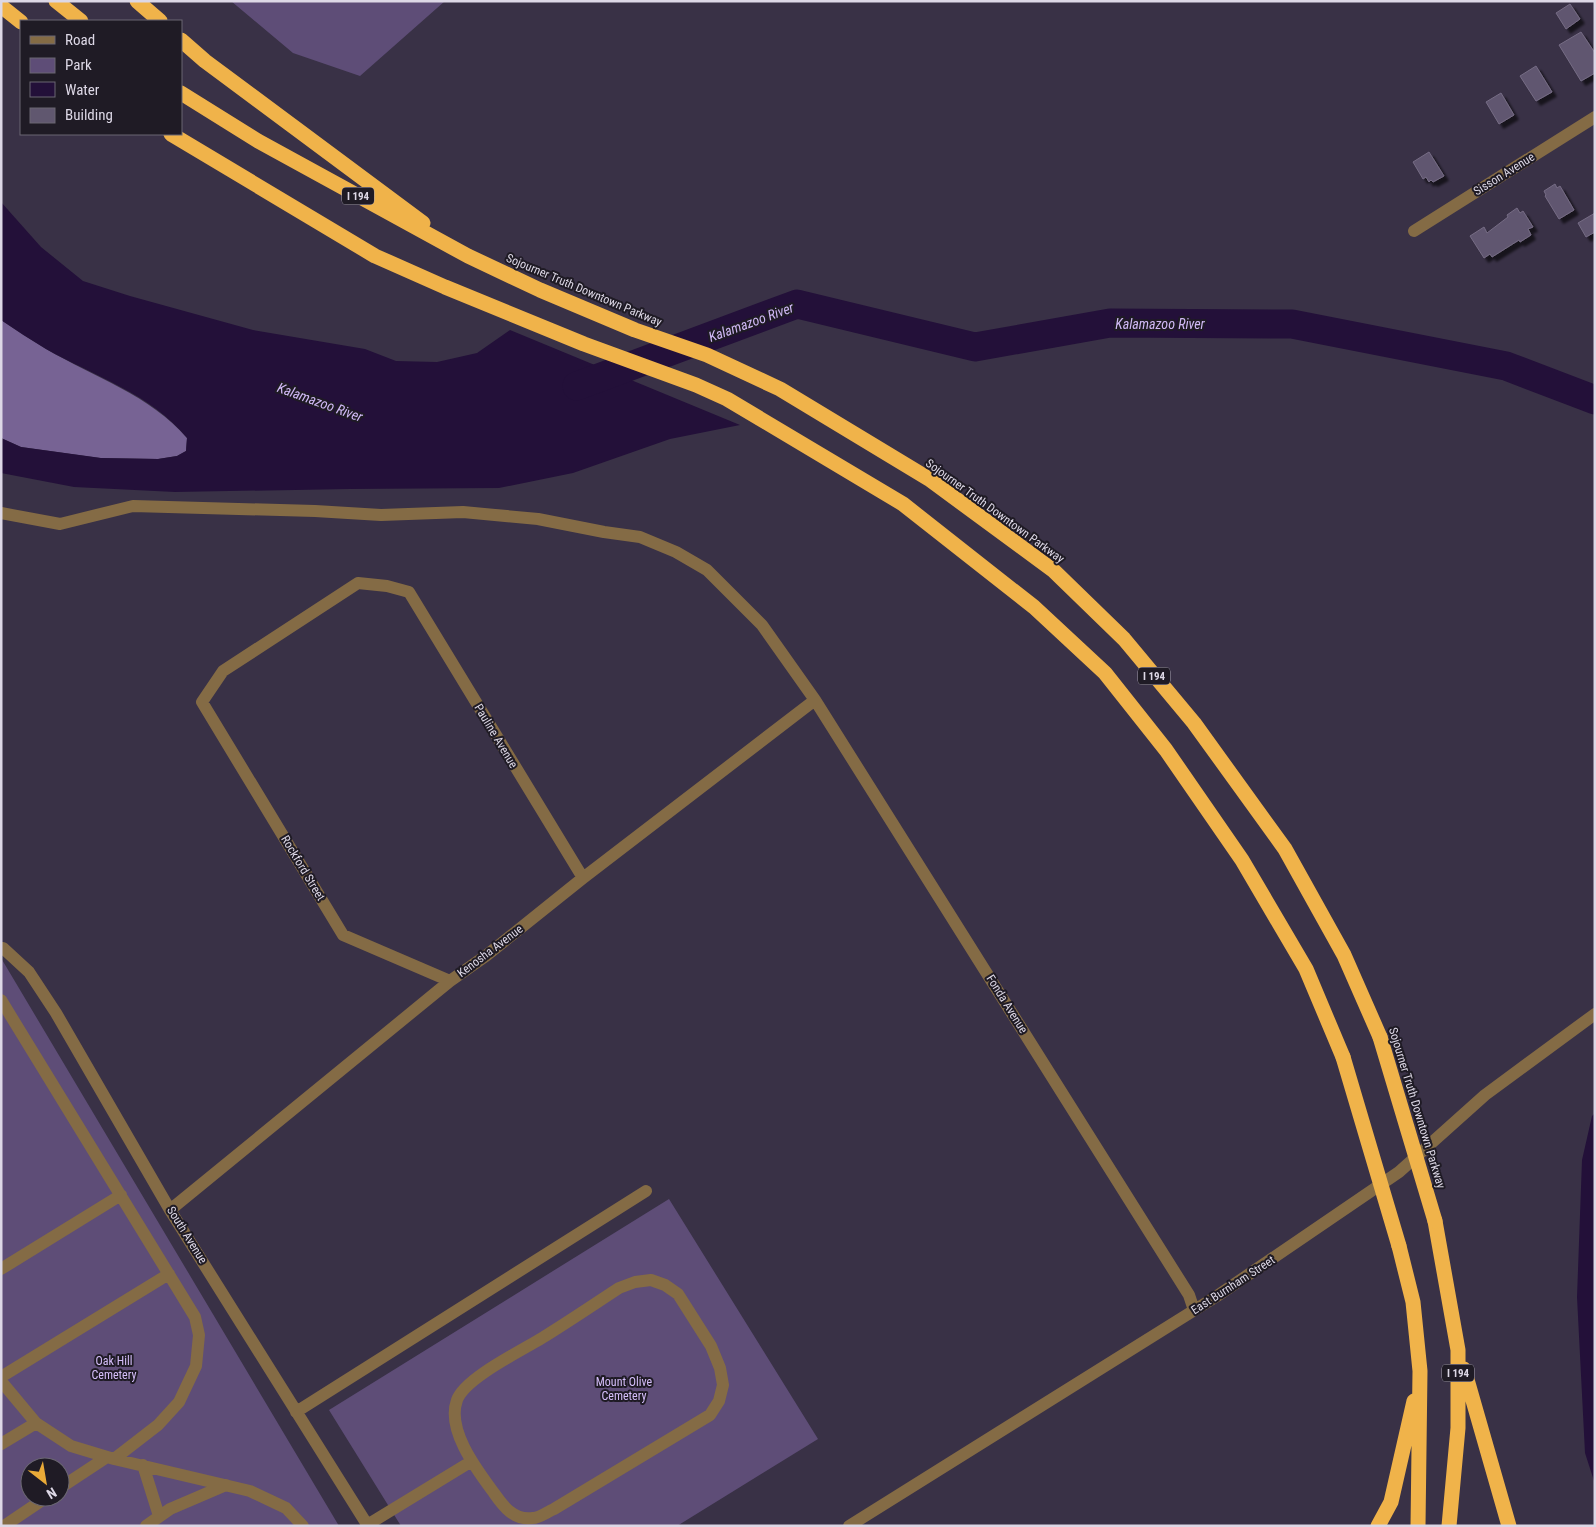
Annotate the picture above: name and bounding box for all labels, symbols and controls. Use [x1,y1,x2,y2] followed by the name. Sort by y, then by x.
[20,20,182,135] legend
[65,31,95,49] text: Road
[65,56,92,74] text: Park
[65,81,100,99] text: Water
[65,106,113,124] text: Building
[1471,150,1537,198] street label: Sisson Avenue
[342,188,374,205] road number: I 194
[504,251,664,329] street label: Sojourner Truth Downtown Parkway
[706,299,797,345] water label: Kalamazoo River
[1115,316,1206,332] water label: Kalamazoo River
[275,379,366,425] water label: Kalamazoo River
[923,456,1067,566] street label: Sojourner Truth Downtown Parkway
[1138,668,1170,684] road number: I 194
[471,701,521,771] street label: Pauline Avenue
[278,833,328,904] street label: Rockford Street
[455,922,526,980] street label: Kenosha Avenue
[983,972,1031,1036] street label: Fonda Avenue
[1386,1026,1448,1190] street label: Sojourner Truth Downtown Parkway
[164,1204,210,1266] street label: South Avenue
[1189,1253,1278,1317] street label: East Burnham Street
[91,1354,137,1382] park label: Oak Hill Cemetery
[1442,1365,1474,1382] road number: I 194
[596,1375,653,1403] park label: Mount Olive Cemetery
[20,1457,70,1507] north arrow
[44,1484,59,1502] text: N

